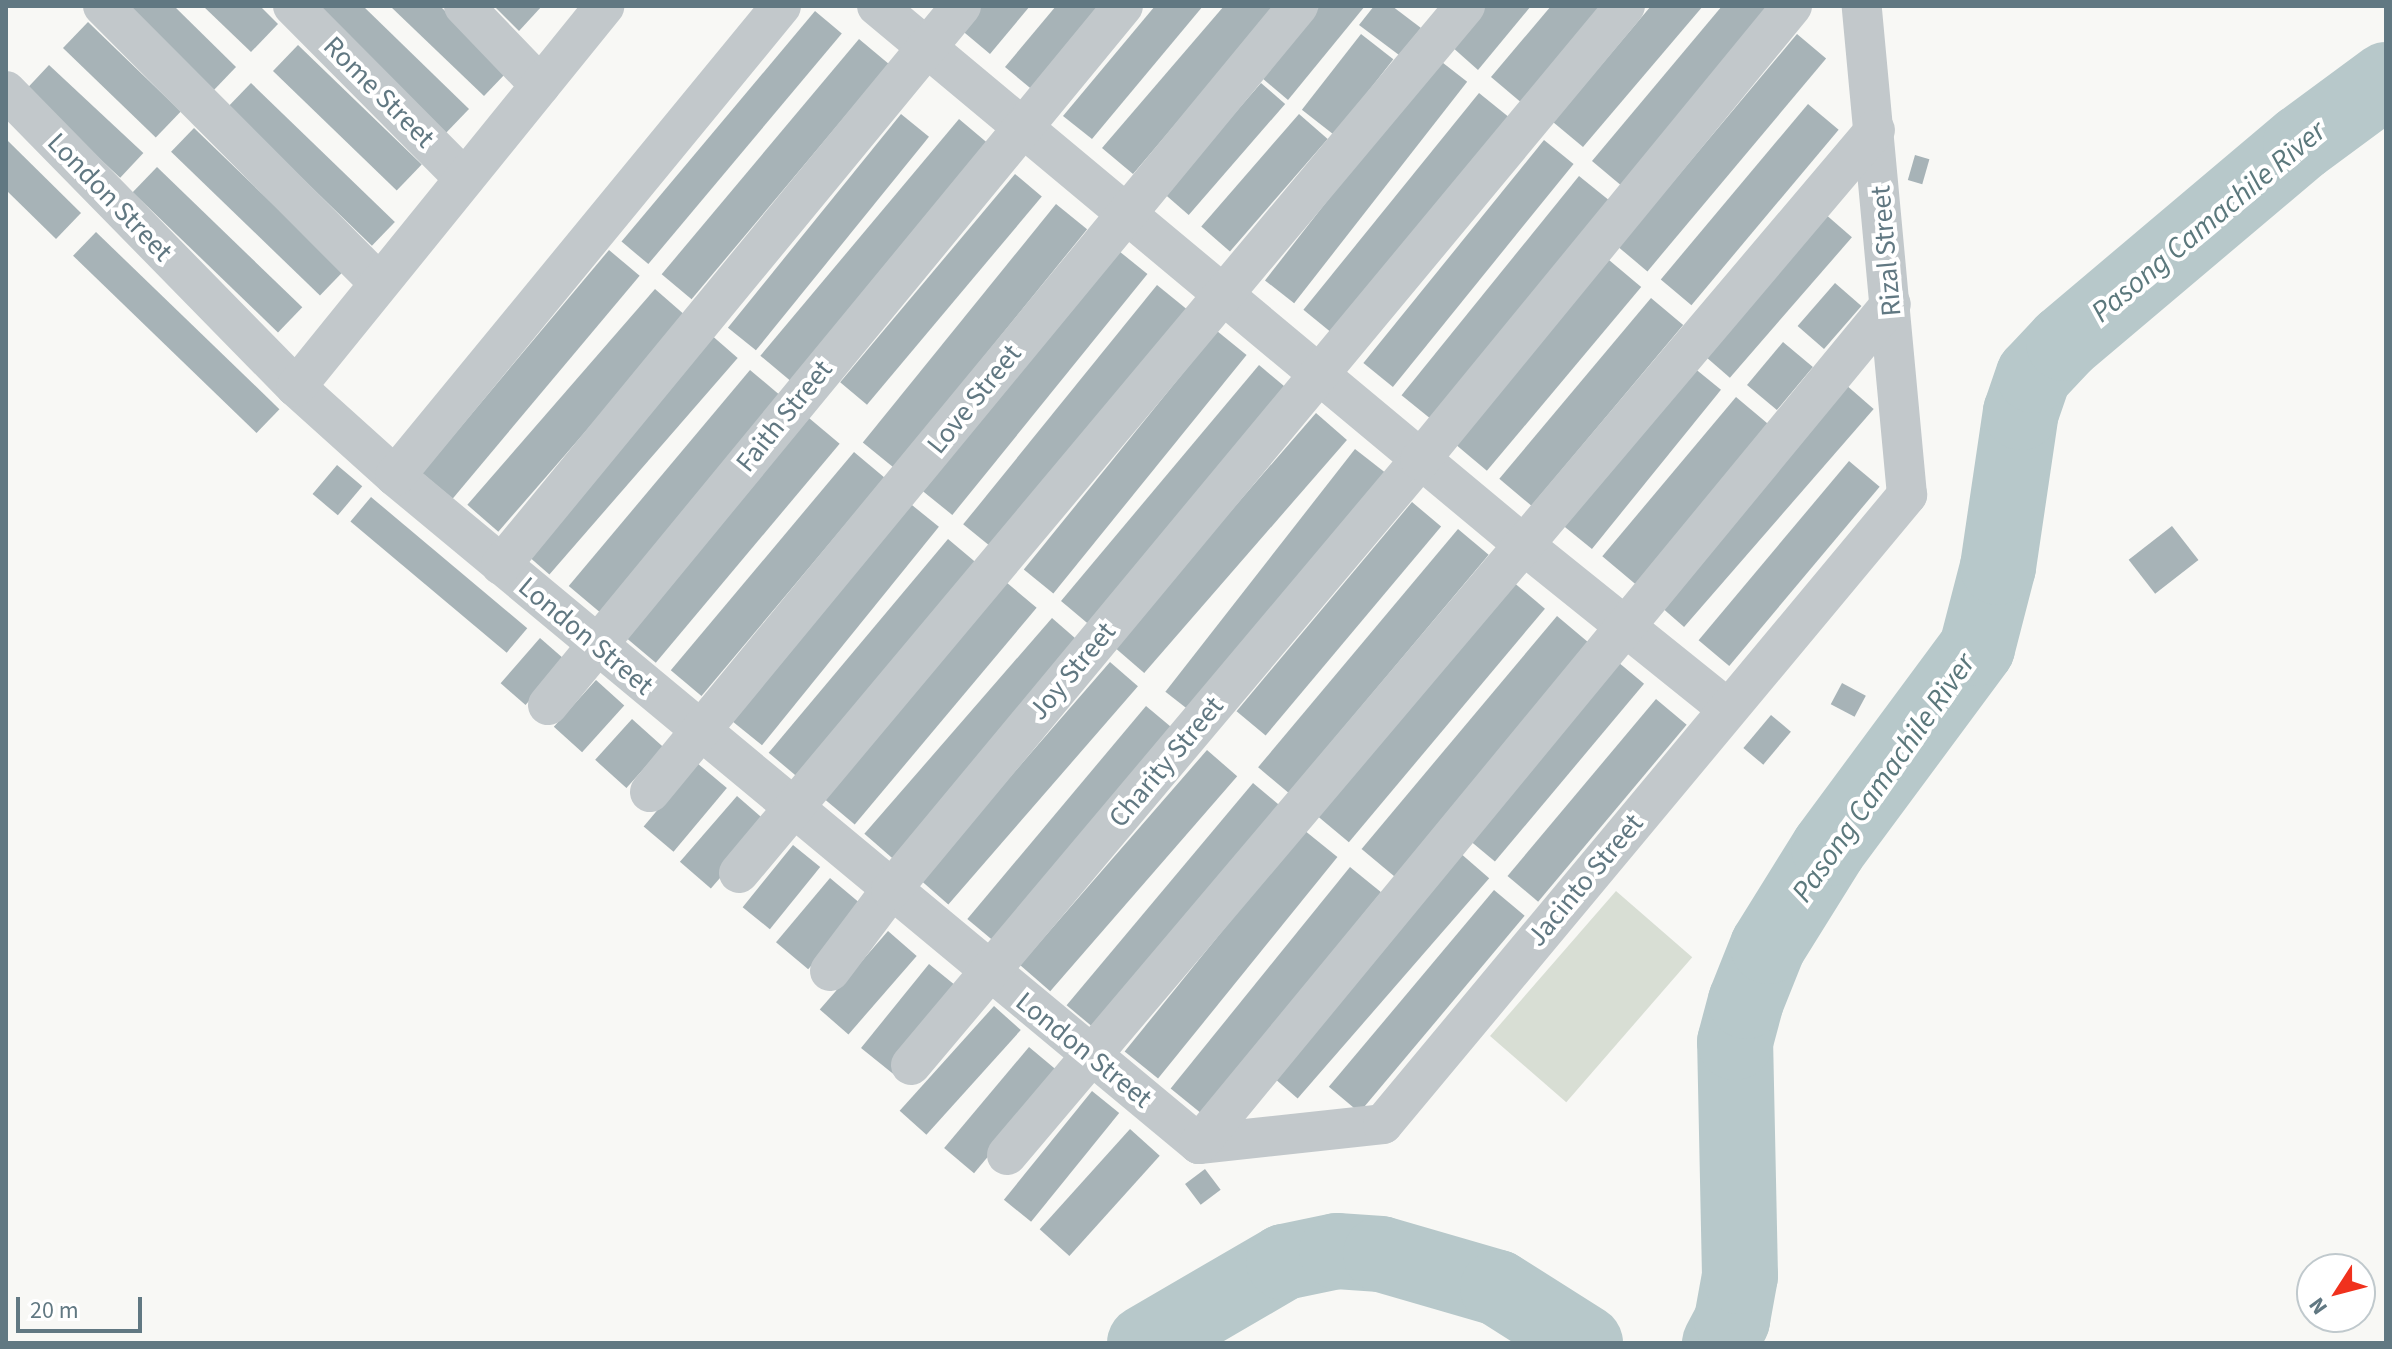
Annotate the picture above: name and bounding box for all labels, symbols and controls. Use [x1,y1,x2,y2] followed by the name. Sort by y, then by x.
[316,29,442,155] street label: Rome Street
[2084,113,2334,331] water label: Pasong Camachile River
[40,126,180,268] street label: London Street
[1864,184,1908,318] street label: Rizal Street
[920,338,1028,460] street label: Love Street
[729,353,839,479] street label: Faith Street
[512,570,660,702] street label: London Street
[1021,615,1123,727] street label: Joy Street
[1785,647,1983,909] water label: Pasong Camachile River
[1102,690,1230,834] street label: Charity Street
[1520,807,1650,953] street label: Jacinto Street
[1009,985,1159,1115] street label: London Street
[2296,1253,2376,1333] north arrow
[20,1281,146,1331] scale bar
[2301,1291,2335,1321] text: N
[30,1293,79,1328] text: 20 m

